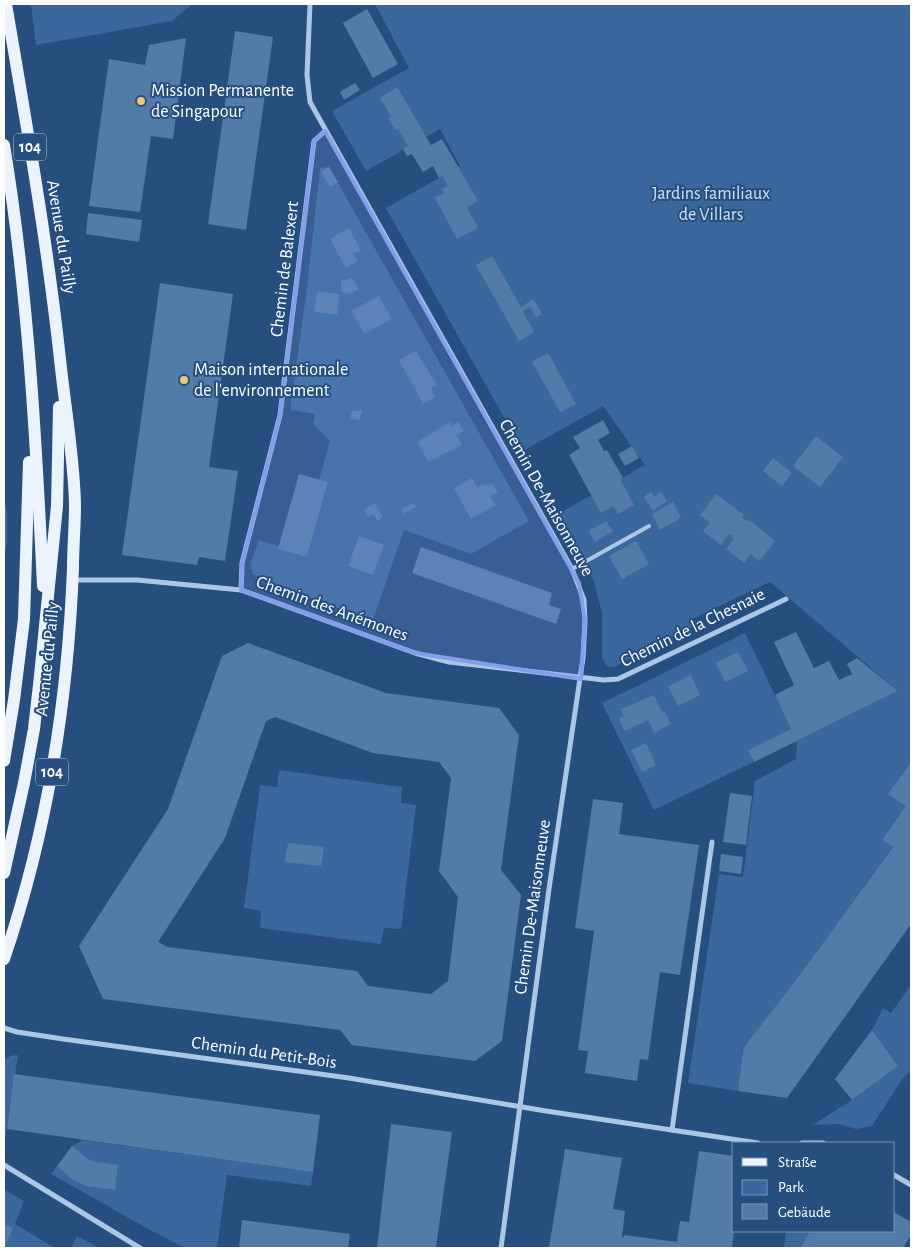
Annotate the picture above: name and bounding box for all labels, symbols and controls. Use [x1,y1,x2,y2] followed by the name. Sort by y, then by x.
[151,82,294,121] place label: Mission Permanente de Singapour
[135,95,147,107] marker: Mission Permanente de Singapour
[14,134,46,160] road number: 104
[43,179,79,296] street label: Avenue du Pailly
[652,185,770,224] park label: Jardins familiaux de Villars
[268,200,302,338] street label: Chemin de Balexert
[194,361,348,400] place label: Maison internationale de l'environnement
[178,374,190,386] marker: Maison internationale de l'environnement
[495,417,597,579] street label: Chemin De-Maisonneuve
[254,573,410,645] street label: Chemin des Anémones
[618,585,768,671] street label: Chemin de la Chesnaie
[33,601,63,717] street label: Avenue du Pailly
[36,759,68,786] road number: 104
[512,818,554,996] street label: Chemin De-Maisonneuve
[190,1034,338,1072] street label: Chemin du Petit-Bois
[732,1142,895,1232] legend
[778,1155,817,1170] text: Straße
[778,1180,804,1195] text: Park
[778,1205,831,1220] text: Gebäude

